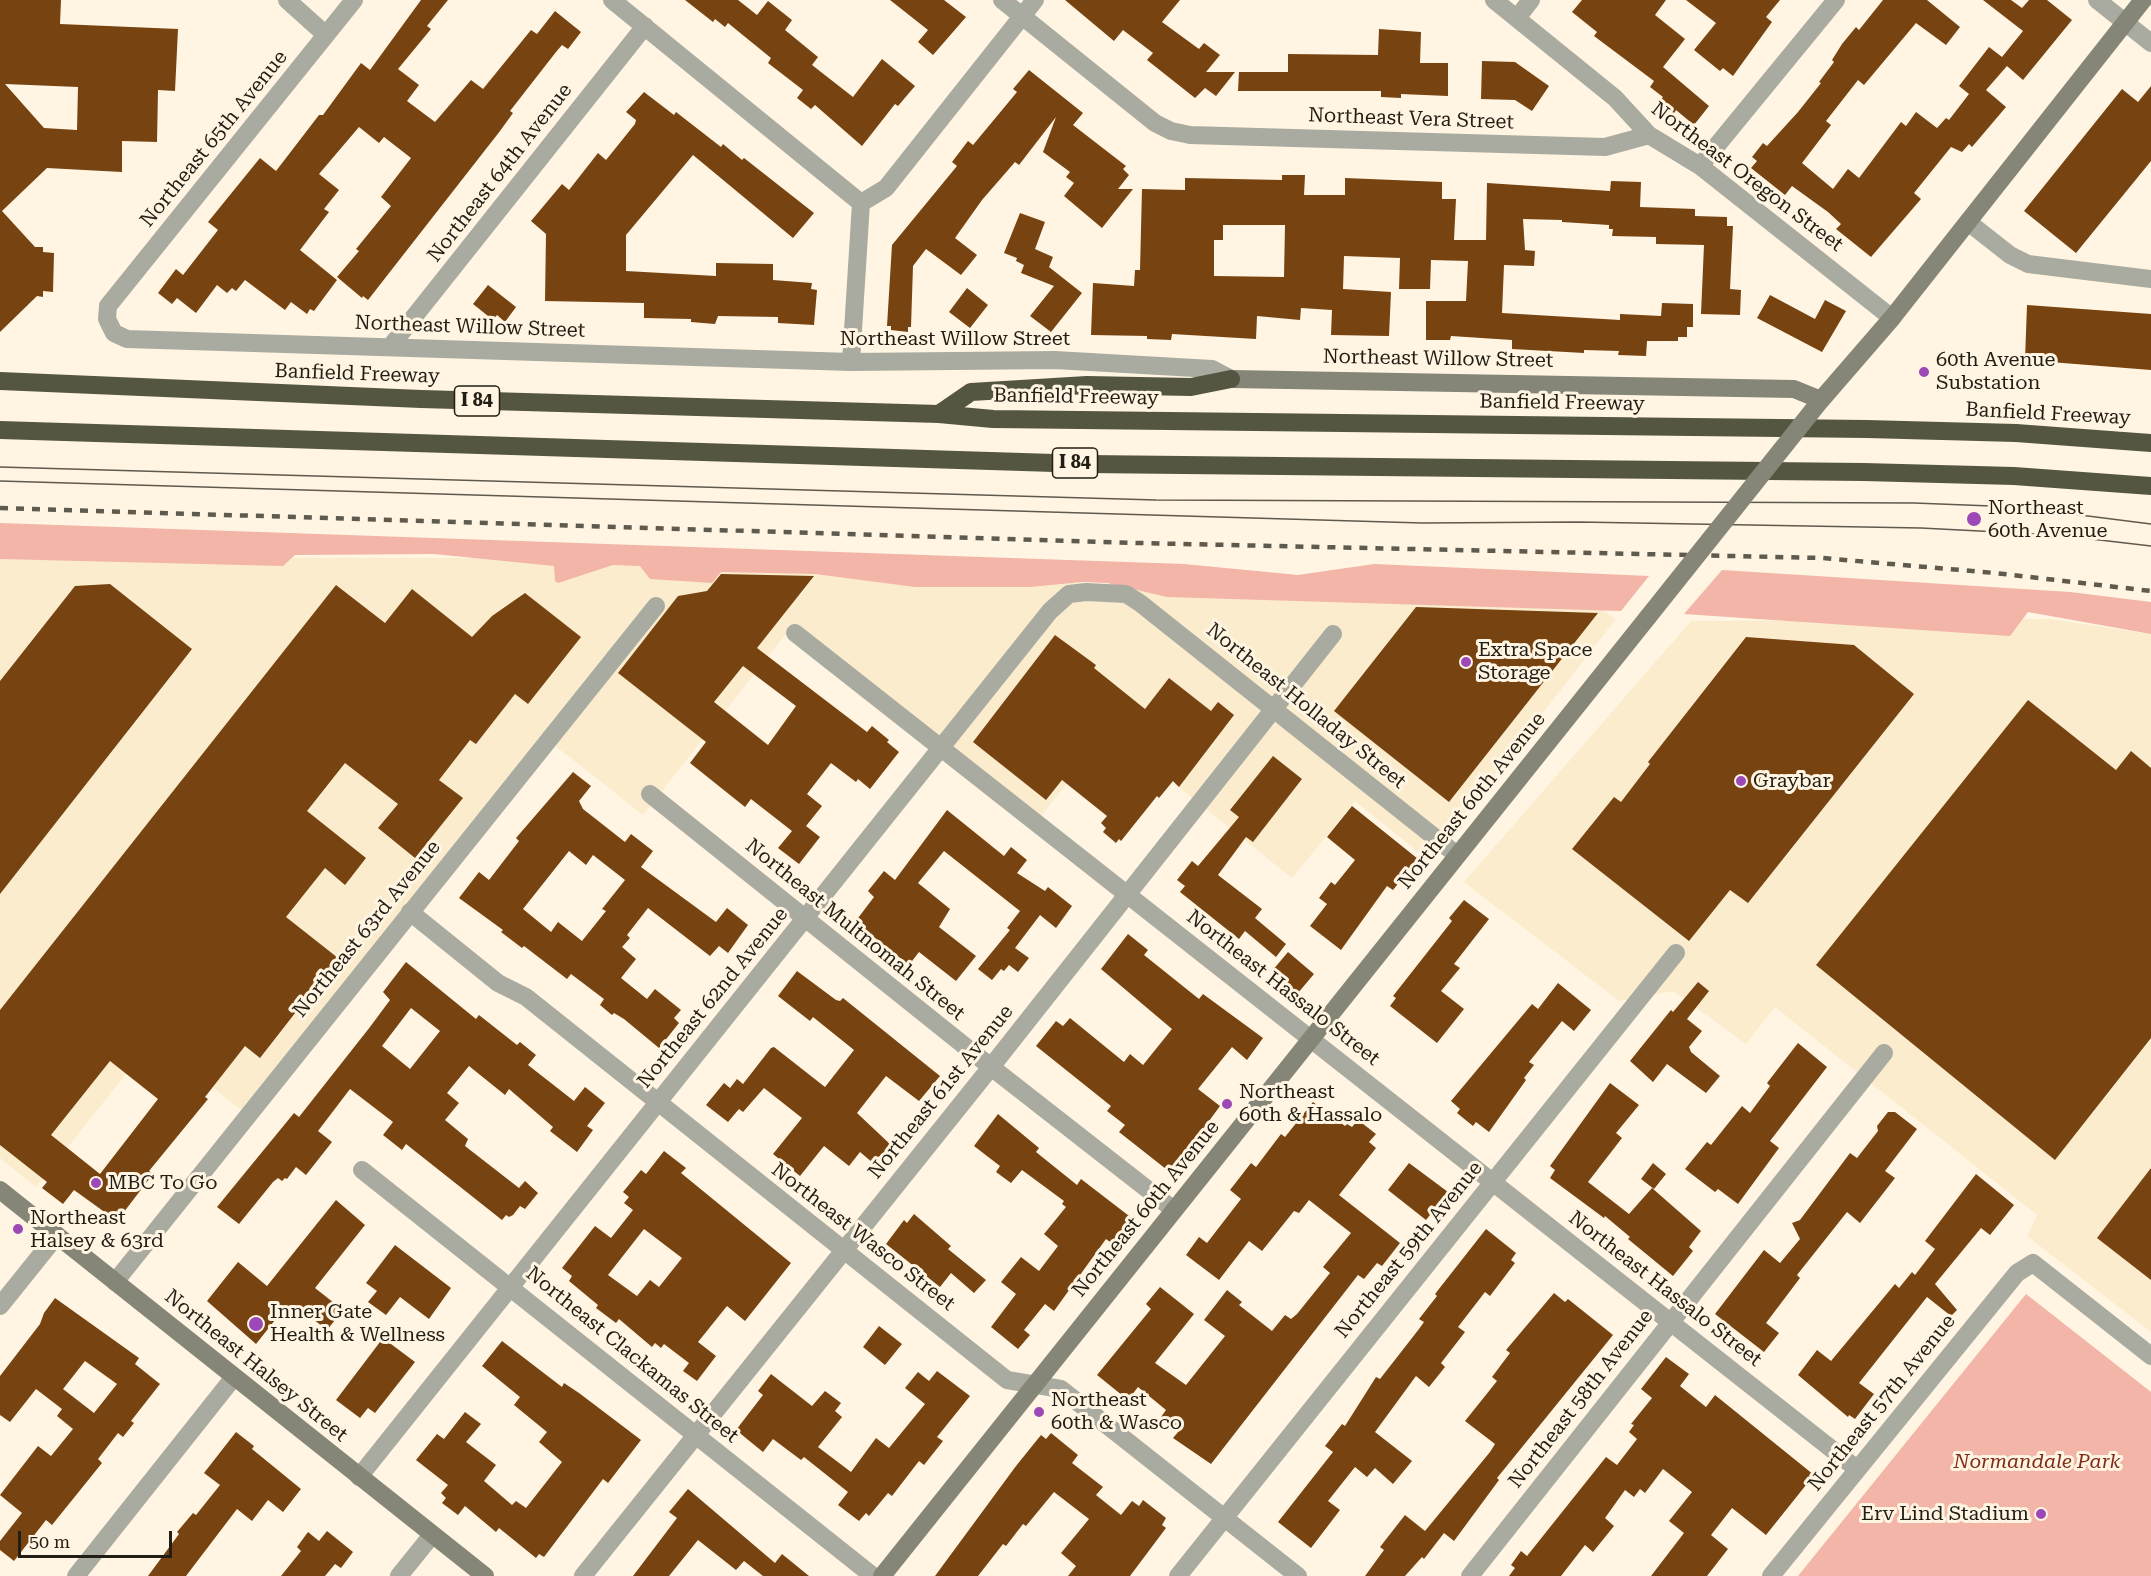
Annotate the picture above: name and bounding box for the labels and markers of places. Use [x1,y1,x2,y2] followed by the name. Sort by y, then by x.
[1936,348,2056,395] place label: 60th Avenue Substation
[1917,365,1931,379] marker: 60th Avenue Substation
[1988,496,2108,543] place label: Northeast 60th Avenue
[1965,510,1983,528] marker: Northeast 60th Avenue
[1478,638,1592,685] place label: Extra Space Storage
[1459,655,1473,669] marker: Extra Space Storage
[1753,769,1831,793] place label: Graybar
[1734,774,1748,788] marker: Graybar
[1239,1080,1382,1127] place label: Northeast 60th & Hassalo
[1220,1097,1234,1111] marker: Northeast 60th & Hassalo
[108,1171,217,1195] place label: MBC To Go
[89,1176,103,1190] marker: MBC To Go
[30,1206,164,1253] place label: Northeast Halsey & 63rd
[11,1222,25,1236] marker: Northeast Halsey & 63rd
[270,1300,445,1347] place label: Inner Gate Health & Wellness
[247,1315,265,1333] marker: Inner Gate Health & Wellness
[1051,1388,1182,1435] place label: Northeast 60th & Wasco
[1032,1405,1046,1419] marker: Northeast 60th & Wasco
[1861,1502,2029,1526] place label: Erv Lind Stadium
[2034,1507,2048,1521] marker: Erv Lind Stadium

